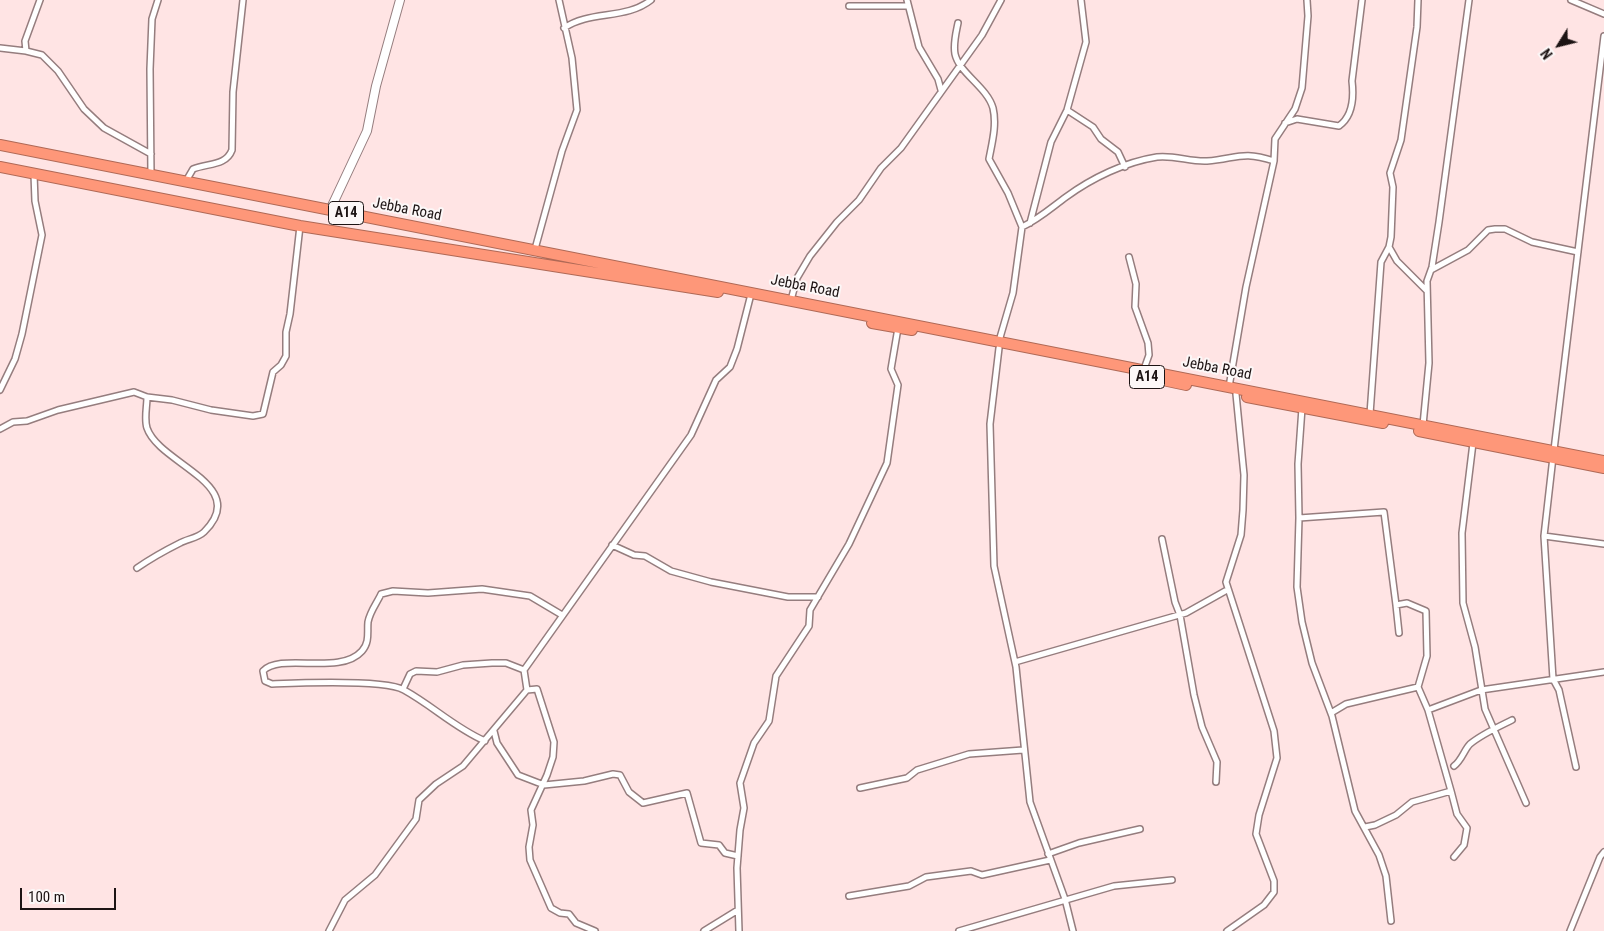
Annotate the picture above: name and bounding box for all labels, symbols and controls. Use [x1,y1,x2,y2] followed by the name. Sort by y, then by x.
[1534,20,1584,70] north arrow
[1538,46,1556,62] text: N
[371,195,443,225] street label: Jebba Road
[328,202,364,224] road number: A14
[769,272,841,302] street label: Jebba Road
[1181,354,1253,384] street label: Jebba Road
[1130,366,1164,388] road number: A14
[22,878,119,910] scale bar
[28,888,65,906] text: 100 m

